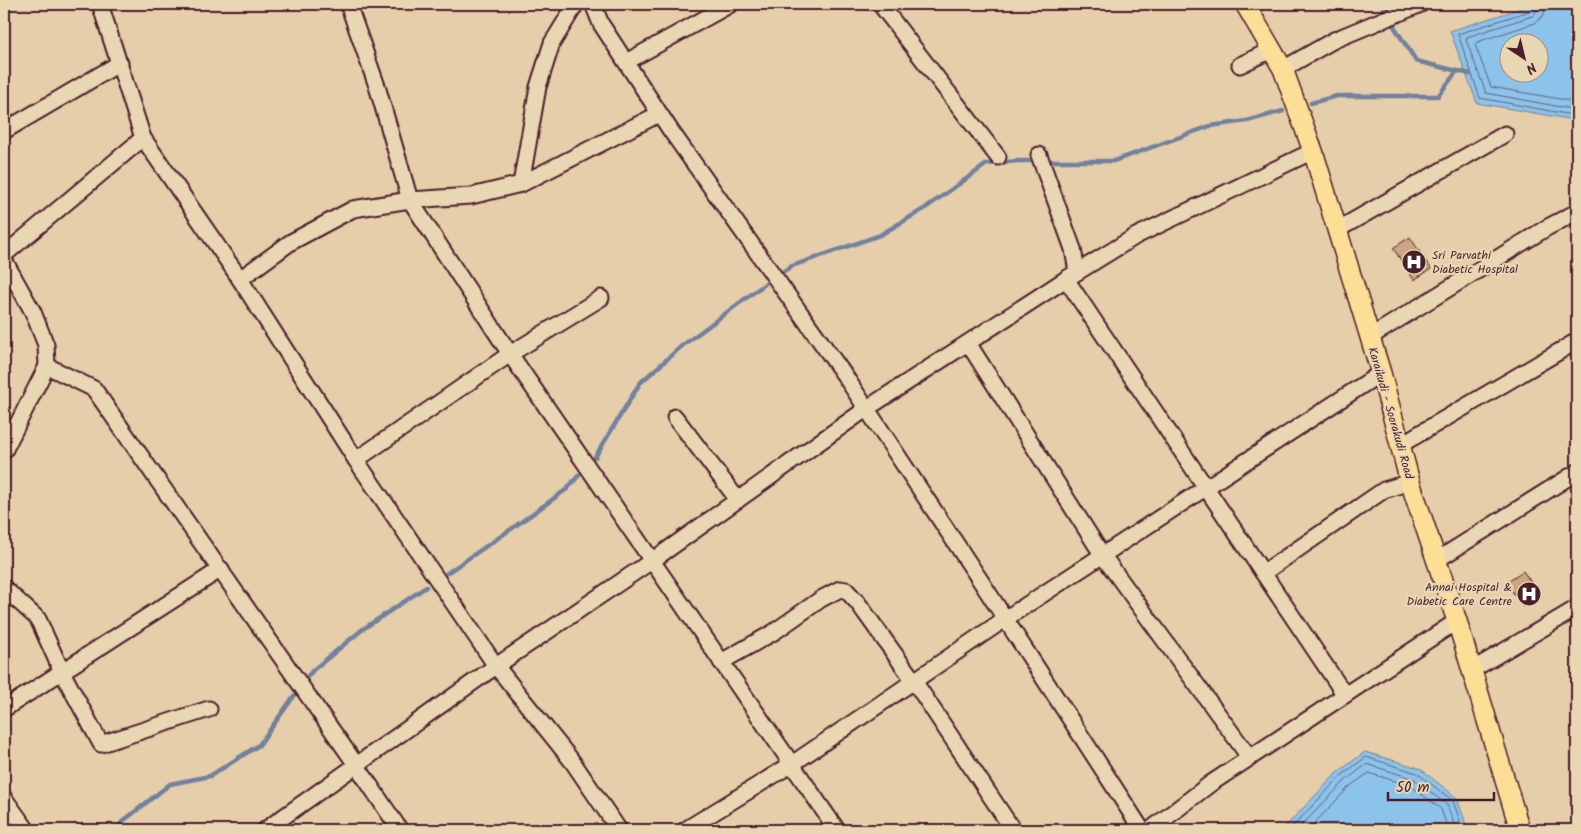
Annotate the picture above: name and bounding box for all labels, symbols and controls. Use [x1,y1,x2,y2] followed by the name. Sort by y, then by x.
[1498,32,1548,82] north arrow
[1521,56,1541,79] text: N
[1432,246,1518,279] place label: Sri Parvathi Diabetic Hospital
[1401,249,1427,275] hospital icon: Sri Parvathi Diabetic Hospital
[1363,345,1419,482] street label: Karaikudi - Soorakudi Road
[1406,578,1513,611] place label: Annai Hospital & Diabetic Care Centre
[1516,581,1542,607] hospital icon: Annai Hospital & Diabetic Care Centre
[1388,769,1495,801] scale bar
[1396,776,1430,800] text: 50 m

